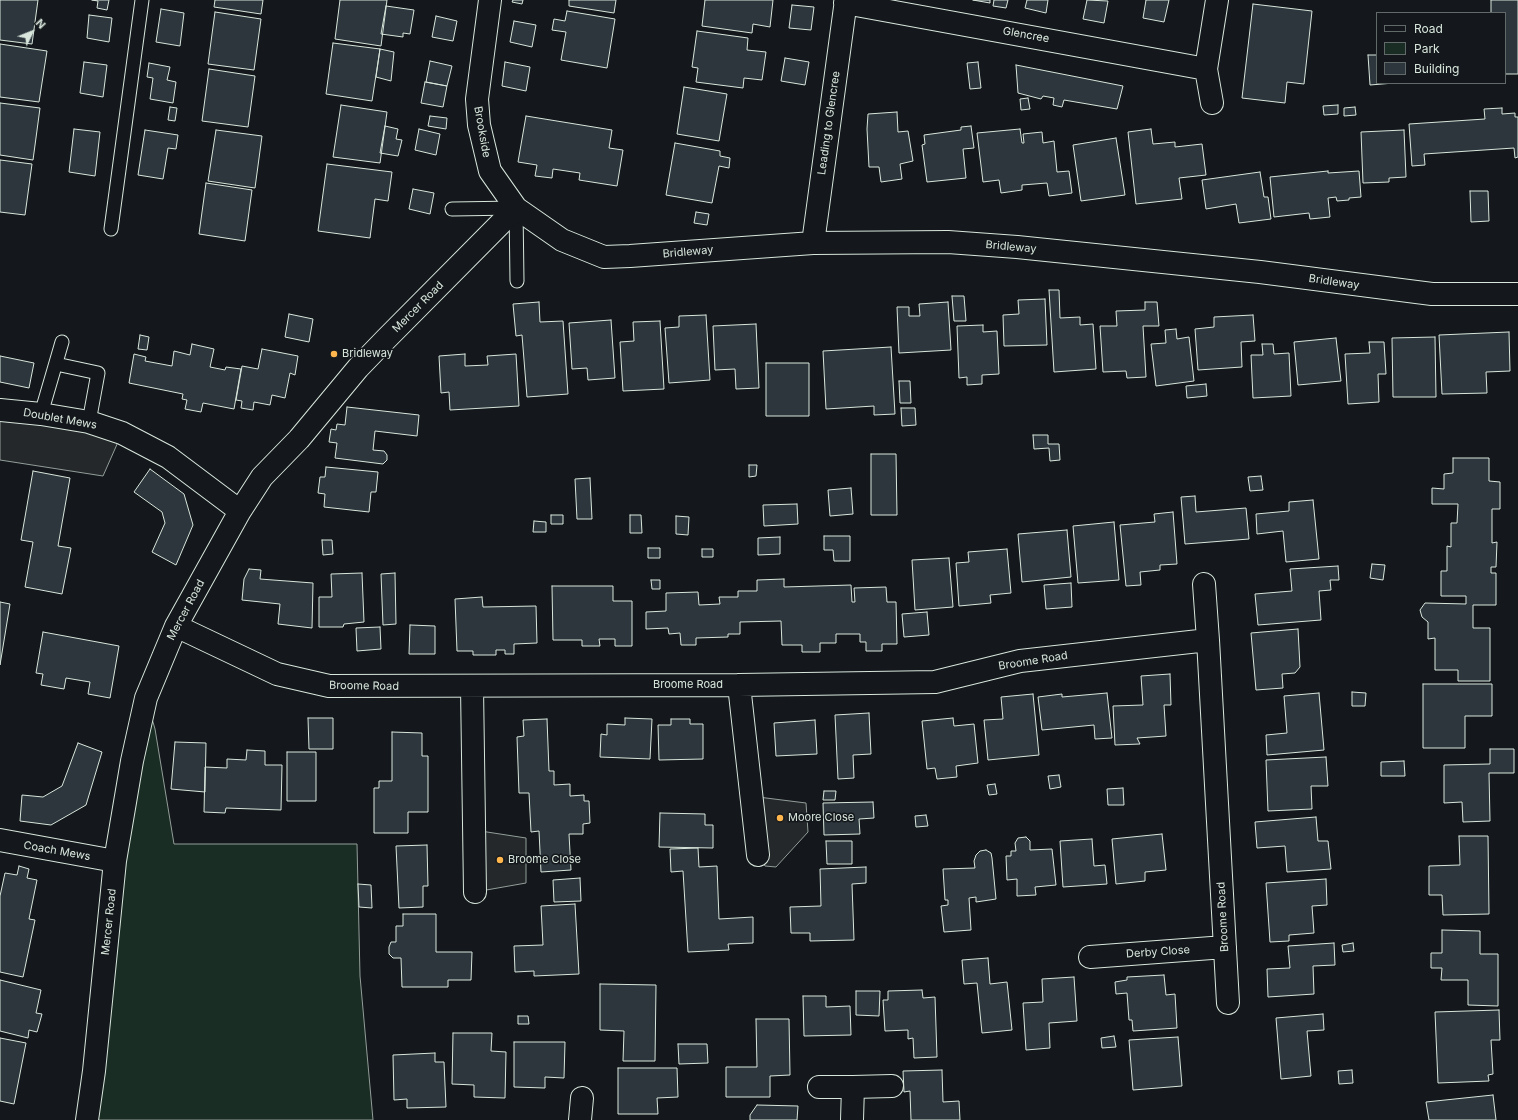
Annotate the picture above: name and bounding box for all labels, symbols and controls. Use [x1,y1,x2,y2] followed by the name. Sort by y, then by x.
[12,12,52,52] north arrow
[1376,12,1506,84] legend
[33,16,49,32] text: N
[1414,21,1443,36] text: Road
[1002,24,1050,46] street label: Glencree
[1414,41,1440,56] text: Park
[1414,61,1459,76] text: Building
[815,70,843,176] street label: Leading to Glencree
[471,105,493,159] street label: Brookside
[985,238,1037,256] street label: Bridleway
[662,243,714,261] street label: Bridleway
[1308,272,1360,292] street label: Bridleway
[390,279,446,335] street label: Mercer Road
[342,347,393,361] place label: Bridleway
[329,349,339,359] marker: Bridleway
[22,406,98,432] street label: Doublet Mews
[164,577,208,643] street label: Mercer Road
[997,649,1069,673] street label: Broome Road
[653,678,723,692] street label: Broome Road
[329,679,399,693] street label: Broome Road
[788,811,854,825] place label: Moore Close
[775,813,785,823] marker: Moore Close
[22,839,92,863] street label: Coach Mews
[508,853,581,867] place label: Broome Close
[495,855,505,865] marker: Broome Close
[1215,882,1231,952] street label: Broome Road
[99,888,119,956] street label: Mercer Road
[1126,943,1190,961] street label: Derby Close

